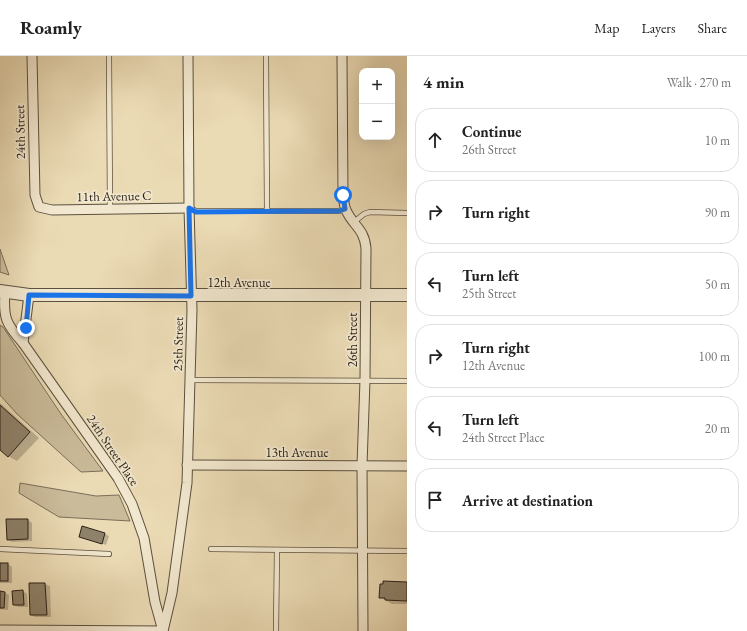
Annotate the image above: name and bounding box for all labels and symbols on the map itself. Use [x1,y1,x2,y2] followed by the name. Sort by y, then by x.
[11,105,29,159] street label: 24th Street
[334,186,352,204] route start
[76,187,152,205] street label: 11th Avenue C
[207,274,271,291] street label: 12th Avenue
[344,313,361,367] street label: 26th Street
[169,317,187,371] street label: 25th Street
[17,319,35,337] route end
[83,411,143,489] street label: 24th Street Place
[265,444,329,461] street label: 13th Avenue

